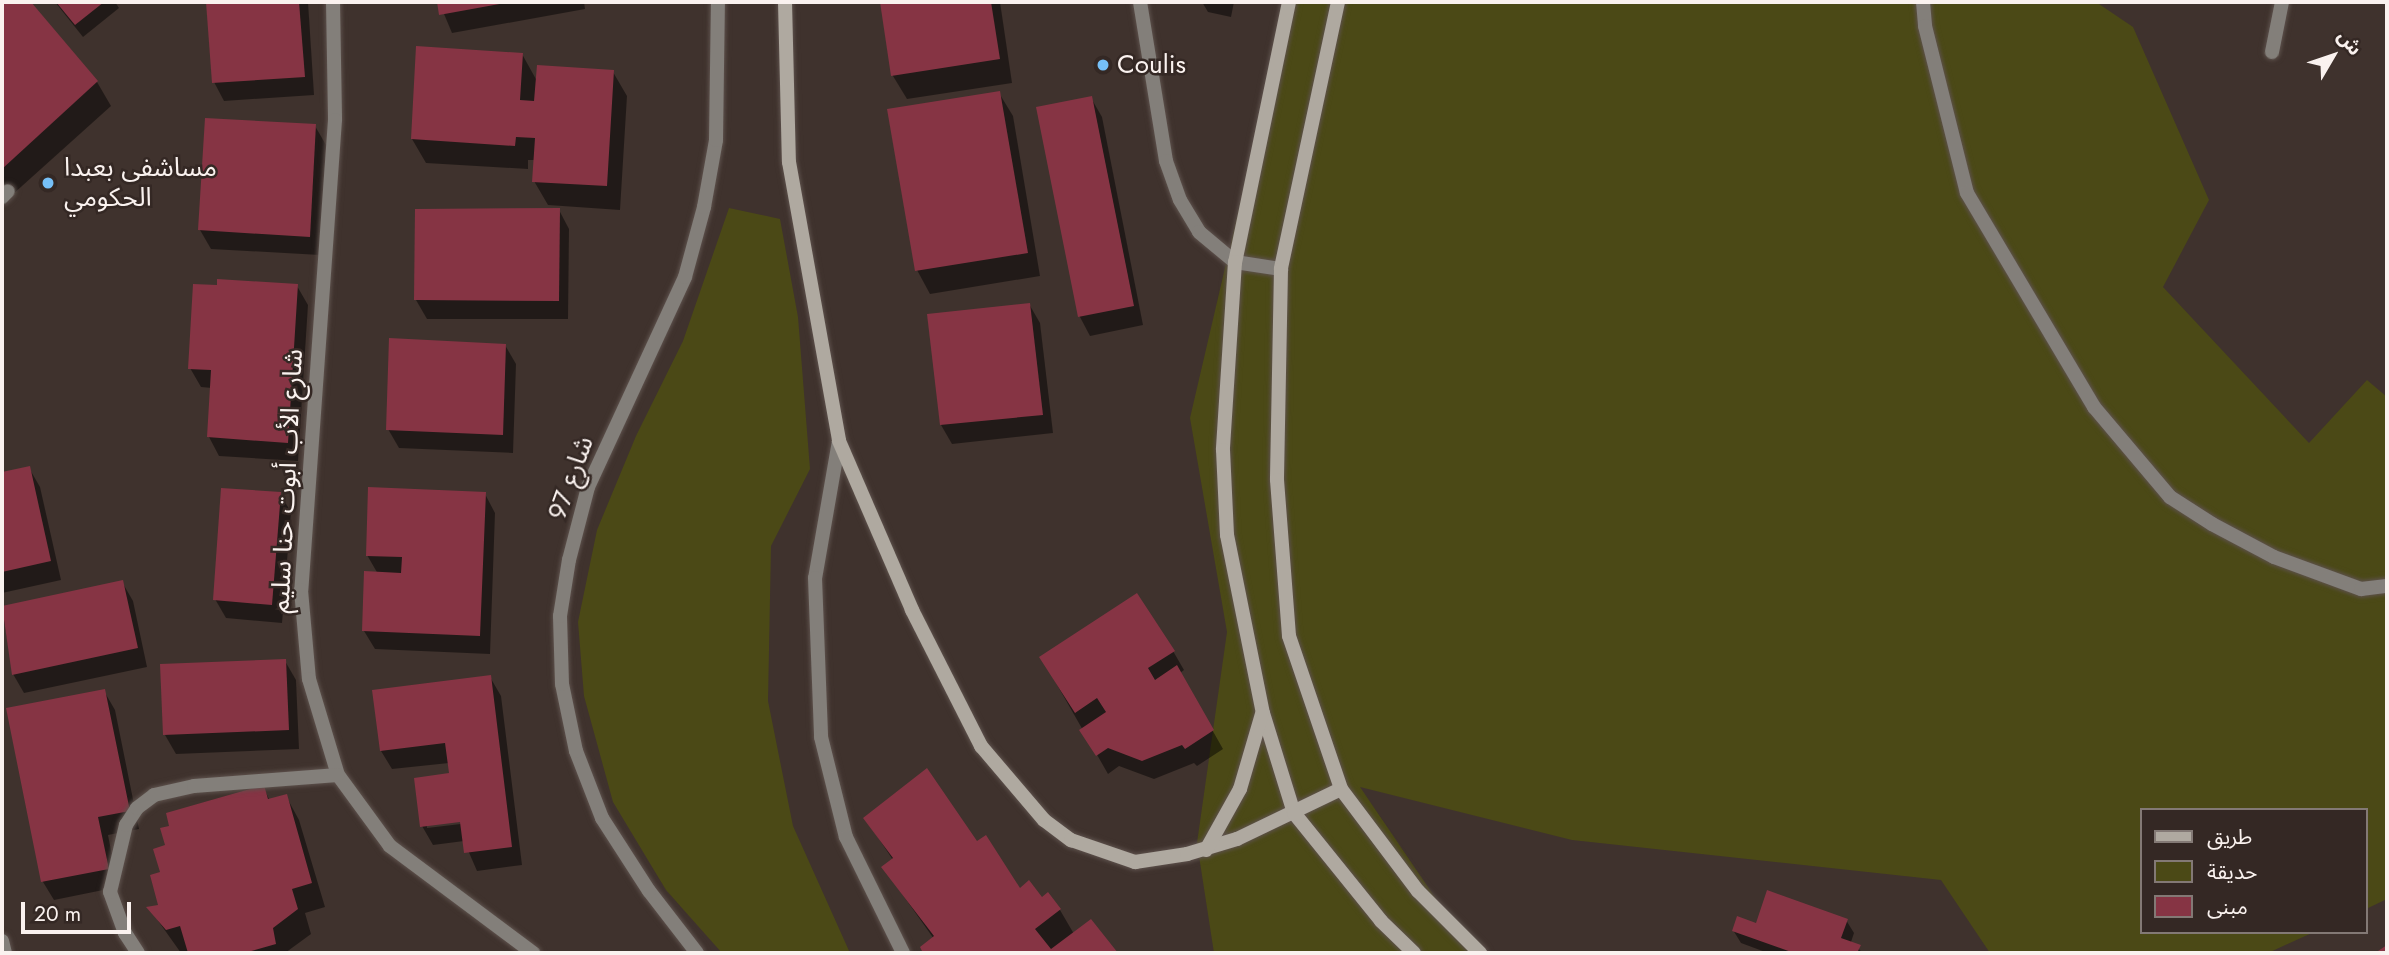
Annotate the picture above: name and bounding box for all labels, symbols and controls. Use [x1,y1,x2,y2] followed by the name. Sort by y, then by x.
[2298,21,2368,91] north arrow
[2331,24,2368,61] text: ش
[1117,49,1186,81] place label: Coulis
[1095,57,1111,73] marker: Coulis
[64,152,217,214] place label: مساشفى بعبدا الحكومي
[38,173,58,193] marker: مساشفى بعبدا الحكومي
[265,348,309,614] street label: شارع الأب أبوت حنا سليم
[542,432,600,524] street label: شارع 97
[2140,808,2368,934] legend
[2207,822,2252,852] text: طريق
[2207,857,2257,887] text: حديقة
[24,888,135,932] scale bar
[2207,892,2248,922] text: مبنى
[34,899,81,929] text: 20 m

